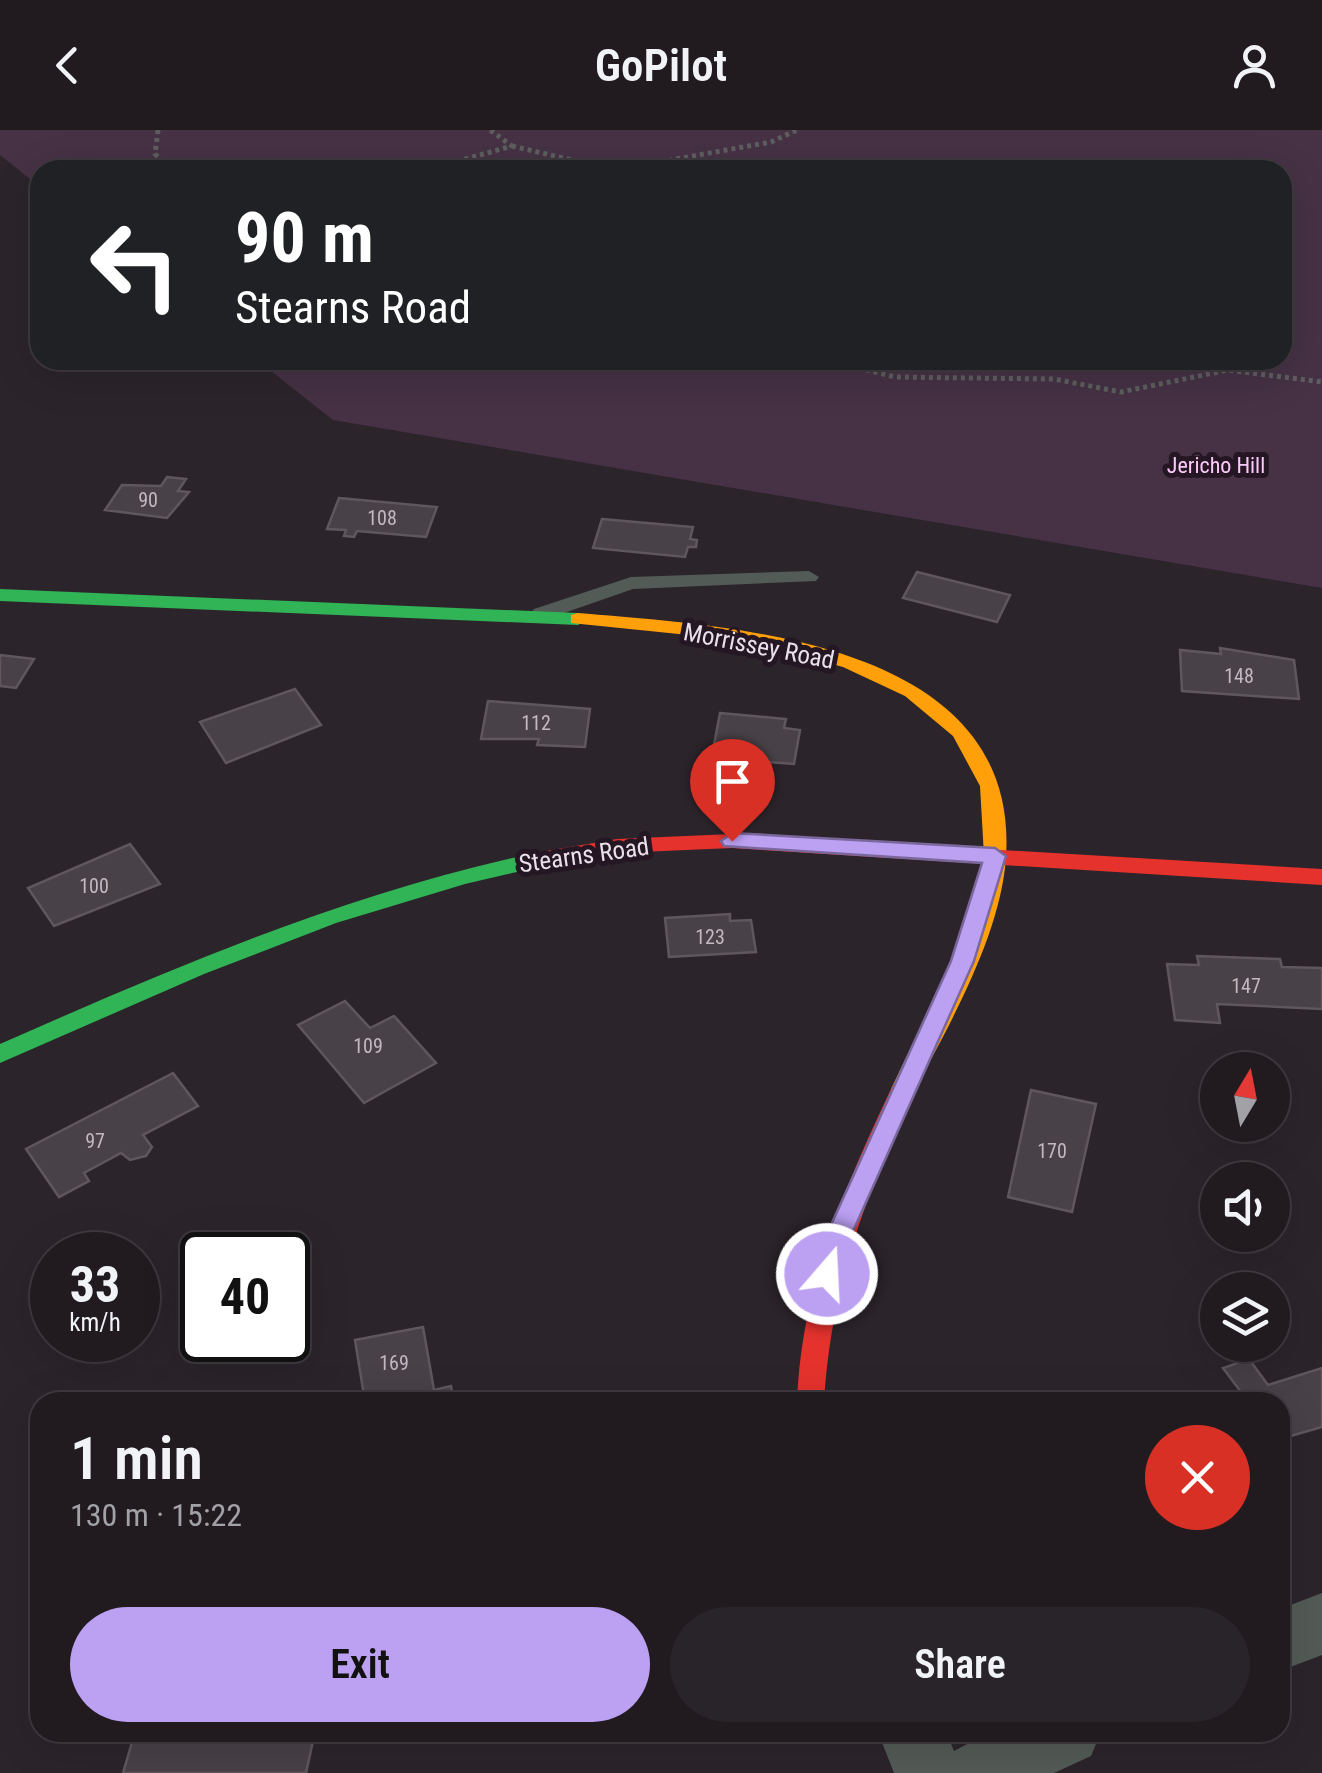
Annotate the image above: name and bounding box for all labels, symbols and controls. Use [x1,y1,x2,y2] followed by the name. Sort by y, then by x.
[40,38,95,93] icon: back
[1227,38,1282,93] icon: person
[595,39,727,92] text: GoPilot
[235,197,374,279] text: 90 m
[70,200,200,330] icon: left
[235,281,471,334] text: Stearns Road
[1167,453,1265,478] park label: Jericho Hill
[138,488,158,512] house number: 90
[367,506,397,530] house number: 108
[681,617,837,675] street label: Morrissey Road
[1224,664,1254,688] house number: 148
[521,711,551,735] house number: 112
[690,739,775,842] pin
[705,754,760,809] icon: arrive
[517,832,651,878] street label: Stearns Road
[79,874,109,898] house number: 100
[695,925,725,949] house number: 123
[1231,974,1261,998] house number: 147
[353,1034,383,1058] house number: 109
[1200,1052,1290,1142] north arrow
[1200,1052,1290,1362] map controls
[85,1129,105,1153] house number: 97
[1037,1139,1067,1163] house number: 170
[1200,1162,1290,1252] button: sound
[775,1222,879,1326] position arrow
[180,1232,310,1362] speed limit sign: 40
[70,1256,120,1314] text: 33
[1200,1272,1290,1362] button: layers
[69,1308,121,1337] text: km/h
[379,1351,409,1375] house number: 169
[70,1423,203,1494] text: 1 min
[1145,1425,1250,1530] button: close
[70,1496,242,1534] text: 130 m · 15:22
[70,1607,650,1722] button: Exit
[670,1607,1250,1722] button: Share

